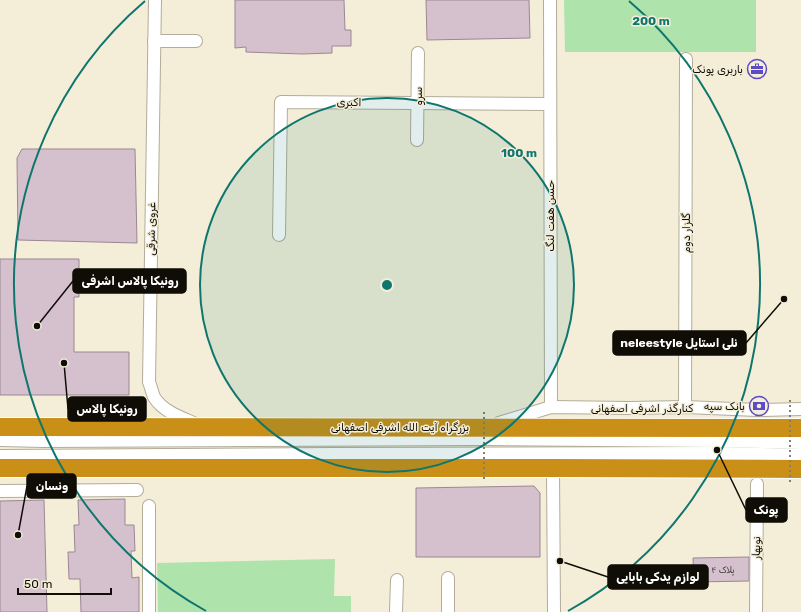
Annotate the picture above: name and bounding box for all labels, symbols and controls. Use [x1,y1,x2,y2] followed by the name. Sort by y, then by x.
[632,14,670,28] text: 200 m
[746,58,768,80] office icon: باربری پونک
[692,63,743,77] place label: باربری پونک
[412,87,426,105] street label: سرو
[336,96,362,109] street label: اکبری
[501,146,537,160] text: 100 m
[544,180,557,252] street label: حسن هفت لنگ
[145,202,159,256] street label: غروی شرقی
[680,213,694,253] street label: گلزار دوم
[73,269,186,293] callout: رونیکا پالاس اشرفی
[81,274,179,290] text: رونیکا پالاس اشرفی
[380,278,394,292] centre of rings
[613,331,746,355] callout: neleestyle نلی استایل
[620,336,738,350] text: neleestyle نلی استایل
[748,395,770,417] bank icon: بانک سپه
[68,397,146,421] callout: رونیکا پالاس
[704,400,745,414] place label: بانک سپه
[76,402,138,418] text: رونیکا پالاس
[591,402,693,415] street label: کنارگذر اشرفی اصفهانی
[331,421,469,434] street label: بزرگراه آیت الله اشرفی اصفهانی
[27,474,76,498] callout: ونسان
[36,479,68,493] text: ونسان
[746,498,787,522] callout: پونک
[753,503,779,519] text: پونک
[750,536,764,561] street label: نوبهار
[608,565,708,589] callout: لوازم یدکی بابایی
[711,565,735,576] house number: پلاک ۴
[18,570,111,596] scale bar
[616,570,700,586] text: لوازم یدکی بابایی
[24,577,52,591] text: 50 m

